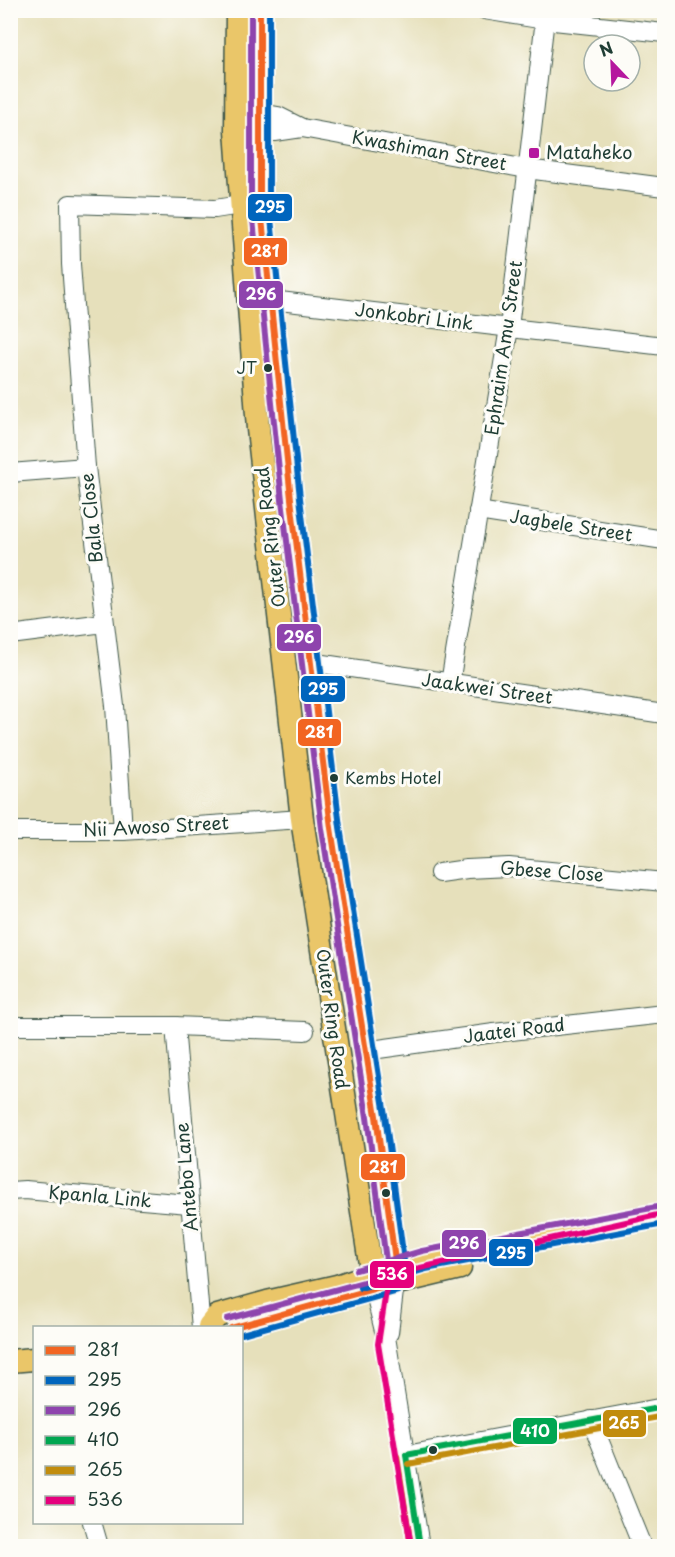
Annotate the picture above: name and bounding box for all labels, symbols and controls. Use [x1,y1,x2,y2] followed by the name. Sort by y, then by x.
[582,33,642,93] north arrow
[595,35,616,62] text: N
[350,123,509,176] street label: Kwashiman Street
[546,138,632,165] place label: Mataheko
[527,146,541,160] marker: Mataheko
[247,193,293,222] line badge: 295
[255,194,285,218] text: 295
[243,237,288,266] line badge: 281
[251,238,280,262] text: 281
[477,258,528,437] street label: Ephraim Amu Street
[238,280,284,309] line badge: 296
[246,281,276,305] text: 296
[353,295,475,336] street label: Jonkobri Link
[236,355,257,379] place label: JT
[262,362,274,374] marker: JT
[247,465,292,609] street label: Outer Ring Road
[72,472,109,564] street label: Bala Close
[508,502,634,548] street label: Jagbele Street
[276,623,322,652] line badge: 296
[284,624,314,648] text: 296
[420,665,554,710] street label: Jaakwei Street
[300,675,346,703] line badge: 295
[308,676,338,700] text: 295
[297,718,342,747] line badge: 281
[305,719,334,743] text: 281
[345,765,441,789] place label: Kembs Hotel
[328,772,340,784] marker: Kembs Hotel
[82,808,229,843] street label: Nii Awoso Street
[499,853,605,888] street label: Gbese Close
[310,947,357,1091] street label: Outer Ring Road
[461,1010,566,1049] street label: Jaatei Road
[167,1121,204,1233] street label: Antebo Lane
[360,1153,406,1181] line badge: 281
[369,1154,398,1178] text: 281
[47,1178,153,1213] street label: Kpanla Link
[380,1187,392,1199] unlabelled marker
[441,1229,487,1258] line badge: 296
[449,1230,479,1254] text: 296
[488,1238,534,1267] line badge: 295
[496,1240,526,1264] text: 295
[369,1260,415,1289] line badge: 536
[376,1261,408,1285] text: 536
[33,1326,243,1524] legend
[87,1335,119,1362] text: 281
[87,1365,122,1392] text: 295
[87,1395,121,1422] text: 296
[602,1409,647,1438] line badge: 265
[608,1410,640,1434] text: 265
[512,1417,558,1445] line badge: 410
[520,1418,550,1442] text: 410
[87,1425,119,1452] text: 410
[427,1444,439,1456] unlabelled marker
[87,1455,123,1482] text: 265
[87,1485,123,1512] text: 536

